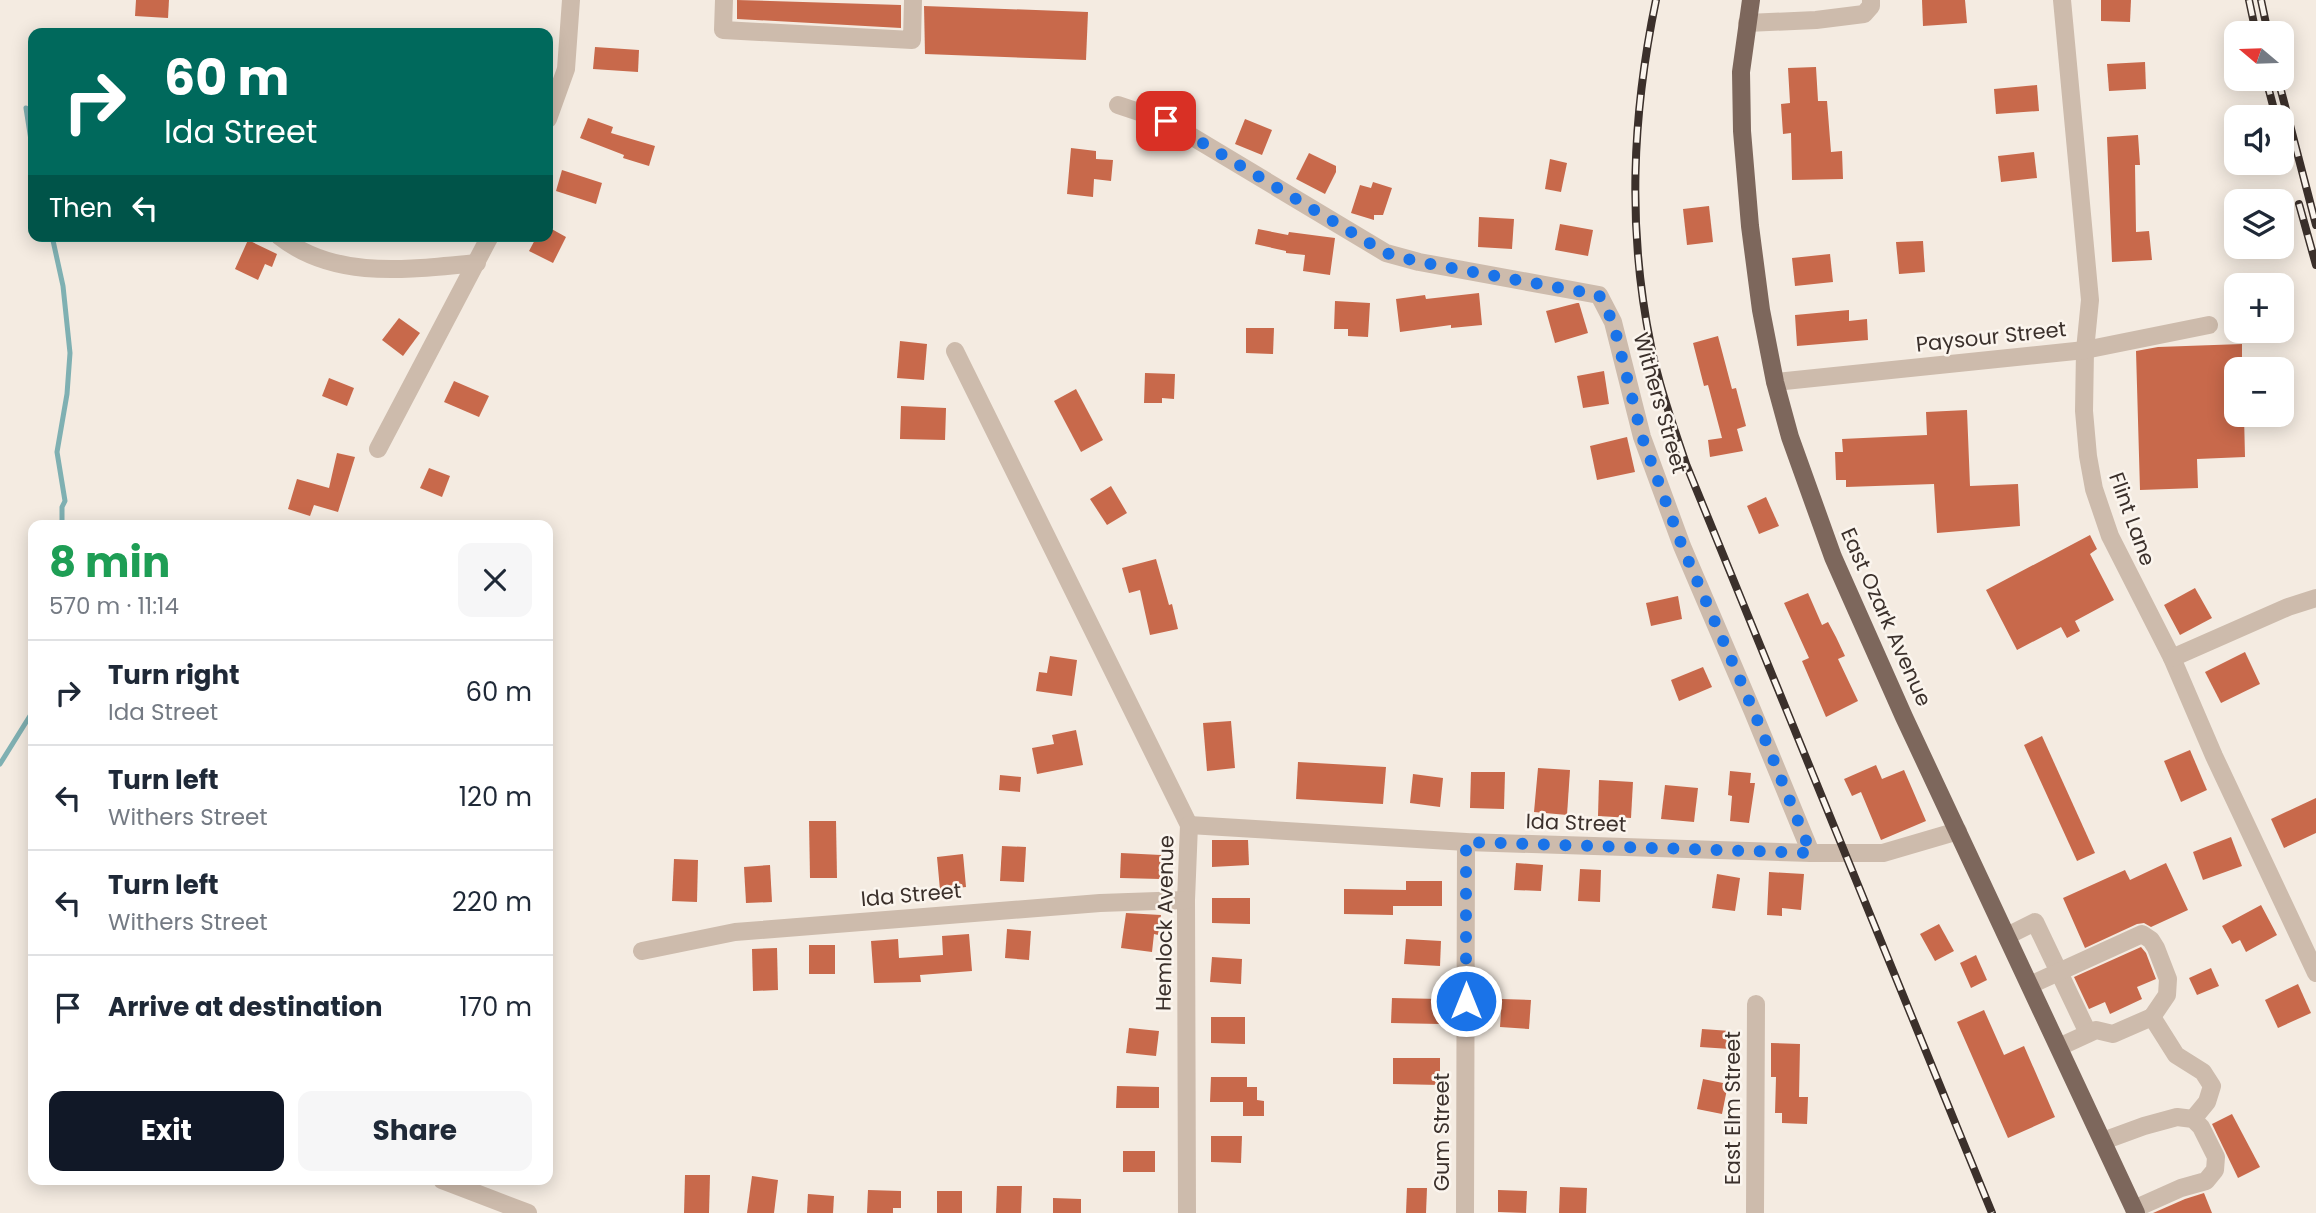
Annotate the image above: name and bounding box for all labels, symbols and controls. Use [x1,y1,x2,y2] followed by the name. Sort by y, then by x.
[2224,21,2294,91] north arrow
[2224,21,2294,427] map controls
[164,44,289,112] text: 60 m
[49,56,140,147] icon: right
[1136,91,1196,151] pin
[1147,102,1185,140] icon: arrive
[2224,105,2294,175] button: sound
[164,109,317,154] text: Ida Street
[126,189,164,227] icon: left
[2224,189,2294,259] button: layers
[49,190,112,226] text: Then
[2224,273,2294,343] button: +
[1914,314,2068,359] street label: Paysour Street
[1626,329,1694,477] street label: Withers Street
[2224,357,2294,427] button: −
[2102,468,2163,570] street label: Flint Lane
[1834,523,1939,711] street label: East Ozark Avenue
[49,533,170,592] text: 8 min
[458,543,532,617] button: close
[49,590,179,622] text: 570 m · 11:14
[108,657,240,693] text: Turn right
[49,674,87,712] icon: right
[465,674,532,710] text: 60 m
[108,696,218,728] text: Ida Street
[108,762,219,798] text: Turn left
[49,779,87,817] icon: left
[459,779,532,815] text: 120 m
[108,801,268,833] text: Withers Street
[1525,806,1627,839] street label: Ida Street
[1148,835,1181,1011] street label: Hemlock Avenue
[108,867,219,903] text: Turn left
[860,876,962,913] street label: Ida Street
[49,884,87,922] icon: left
[452,884,532,920] text: 220 m
[108,906,268,938] text: Withers Street
[1429,964,1503,1038] position arrow
[49,989,87,1027] icon: arrive
[108,989,383,1025] text: Arrive at destination
[459,989,532,1025] text: 170 m
[1718,1031,1747,1185] street label: East Elm Street
[1427,1073,1456,1191] street label: Gum Street
[49,1091,284,1171] button: Exit
[298,1091,532,1171] button: Share

